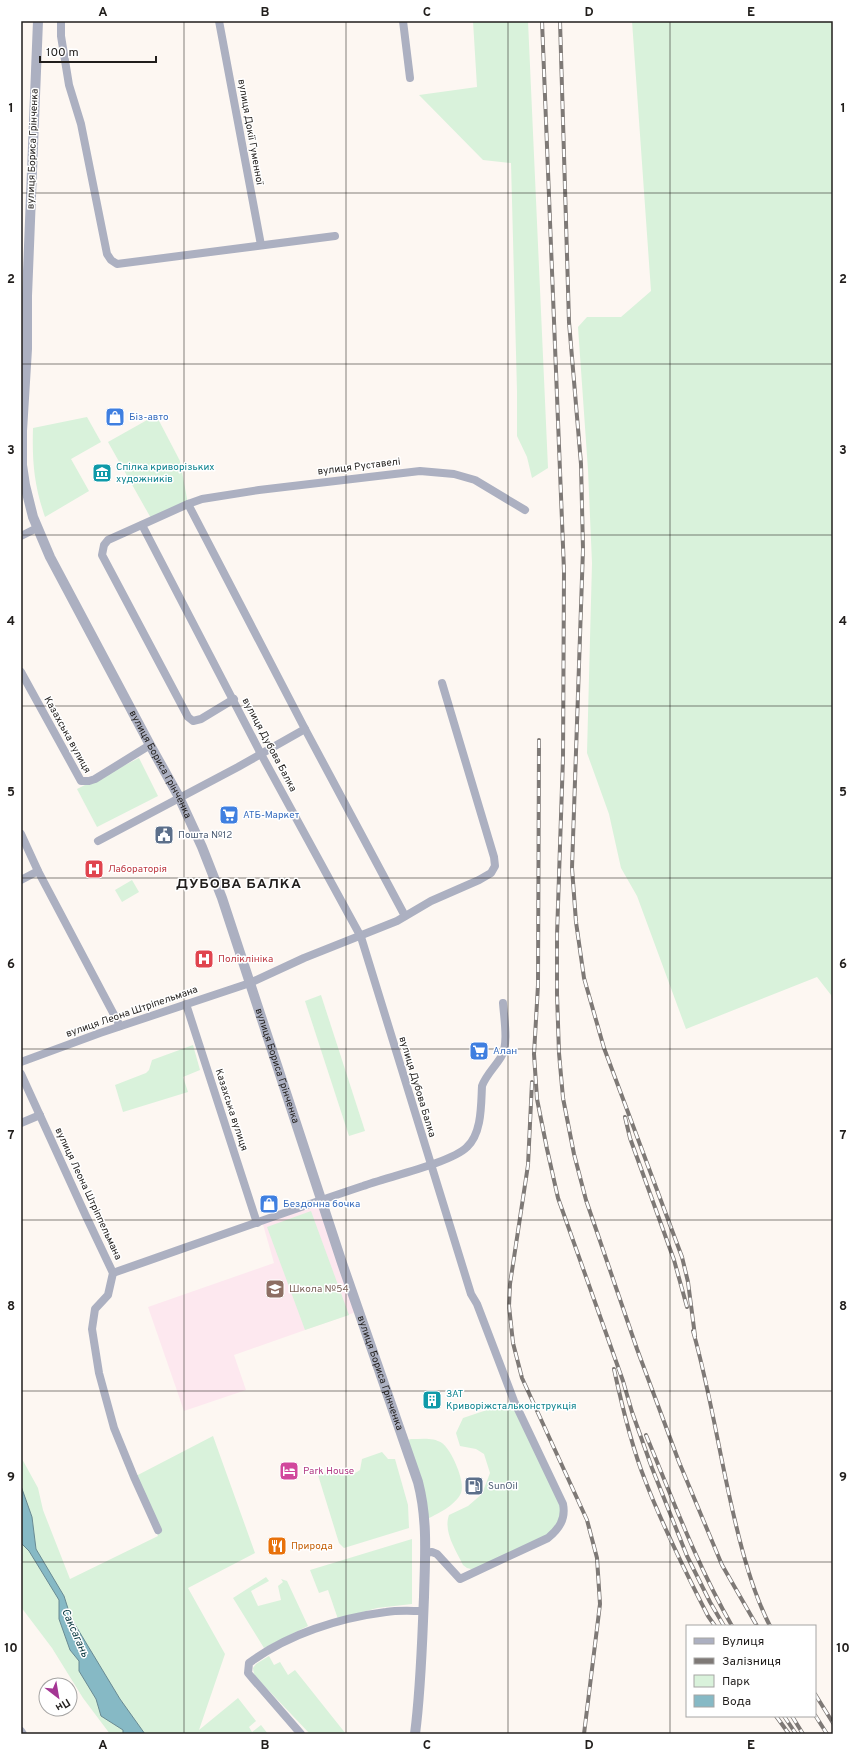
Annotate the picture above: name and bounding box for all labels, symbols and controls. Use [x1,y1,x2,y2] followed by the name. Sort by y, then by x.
[98,5,108,21] text: A
[261,5,270,21] text: B
[423,5,431,21] text: C
[584,5,594,21] text: D
[747,5,755,21] text: E
[40,38,156,64] scale bar
[46,45,79,61] text: 100 m
[234,78,266,186] street label: вулиця Докії Гуменної
[24,89,42,209] street label: вулиця Бориса Грінченка
[8,101,14,117] text: 1
[840,101,846,117] text: 1
[7,272,15,288] text: 2
[839,272,847,288] text: 2
[104,406,126,428] shop icon: Біз-авто
[129,411,169,424] place label: Біз-авто
[7,443,15,459] text: 3
[839,443,847,459] text: 3
[317,455,401,479] street label: вулиця Руставелі
[116,461,215,486] place label: Спілка криворізьких художників
[91,462,113,484] museum icon: Спілка криворізьких художників
[7,614,15,630] text: 4
[839,614,847,630] text: 4
[41,694,93,776] street label: Казахська вулиця
[239,696,299,794] street label: вулиця Дубова Балка
[126,708,194,820] street label: вулиця Бориса Грінченка
[7,785,15,801] text: 5
[839,785,847,801] text: 5
[218,804,240,826] supermarket icon: АТБ-Маркет
[243,809,300,822] place label: АТБ-Маркет
[153,824,175,846] public building icon: Пошта №12
[178,829,232,842] place label: Пошта №12
[83,858,105,880] hospital icon: Лабораторія
[108,863,167,876] place label: Лабораторія
[176,876,302,893] district label: ДУБОВА БАЛКА
[193,948,215,970] hospital icon: Поліклініка
[218,953,273,966] place label: Поліклініка
[7,957,15,973] text: 6
[839,957,847,973] text: 6
[64,983,200,1041] street label: вулиця Леона Штріпельмана
[252,1006,302,1125] street label: вулиця Бориса Грінченка
[396,1035,438,1139] street label: вулиця Дубова Балка
[468,1040,490,1062] supermarket icon: Алан
[493,1045,517,1058] place label: Алан
[212,1067,250,1153] street label: Казахська вулиця
[52,1126,124,1262] street label: вулиця Леона Штріппельмана
[8,1128,15,1144] text: 7
[840,1128,847,1144] text: 7
[258,1193,280,1215] shop icon: Бездонна бочка
[283,1198,360,1211] place label: Бездонна бочка
[264,1278,286,1300] school or university icon: Школа №54
[289,1283,349,1296] place label: Школа №54
[7,1299,15,1315] text: 8
[839,1299,847,1315] text: 8
[354,1314,406,1432] street label: вулиця Бориса Грінченка
[446,1388,576,1413] place label: ЗАТ Криворіжстальконструкція
[421,1389,443,1411] building icon: ЗАТ Криворіжстальконструкція
[278,1460,300,1482] hotel icon: Park House
[303,1465,354,1478] place label: Park House
[7,1470,15,1486] text: 9
[839,1470,847,1486] text: 9
[463,1475,485,1497] fuel station icon: SunOil
[488,1480,518,1493] place label: SunOil
[266,1535,288,1557] restaurant icon: Природа
[291,1540,333,1553] place label: Природа
[58,1606,92,1660] water label: Саксагань
[686,1625,816,1717] legend
[722,1634,764,1650] text: Вулиця
[4,1641,18,1657] text: 10
[836,1641,850,1657] text: 10
[722,1654,781,1670] text: Залізниця
[722,1674,750,1690] text: Парк
[38,1677,78,1717] north arrow
[722,1694,751,1710] text: Вода
[53,1695,73,1715] text: Пн
[98,1738,108,1754] text: A
[261,1738,270,1754] text: B
[423,1738,431,1754] text: C
[584,1738,594,1754] text: D
[747,1738,755,1754] text: E

